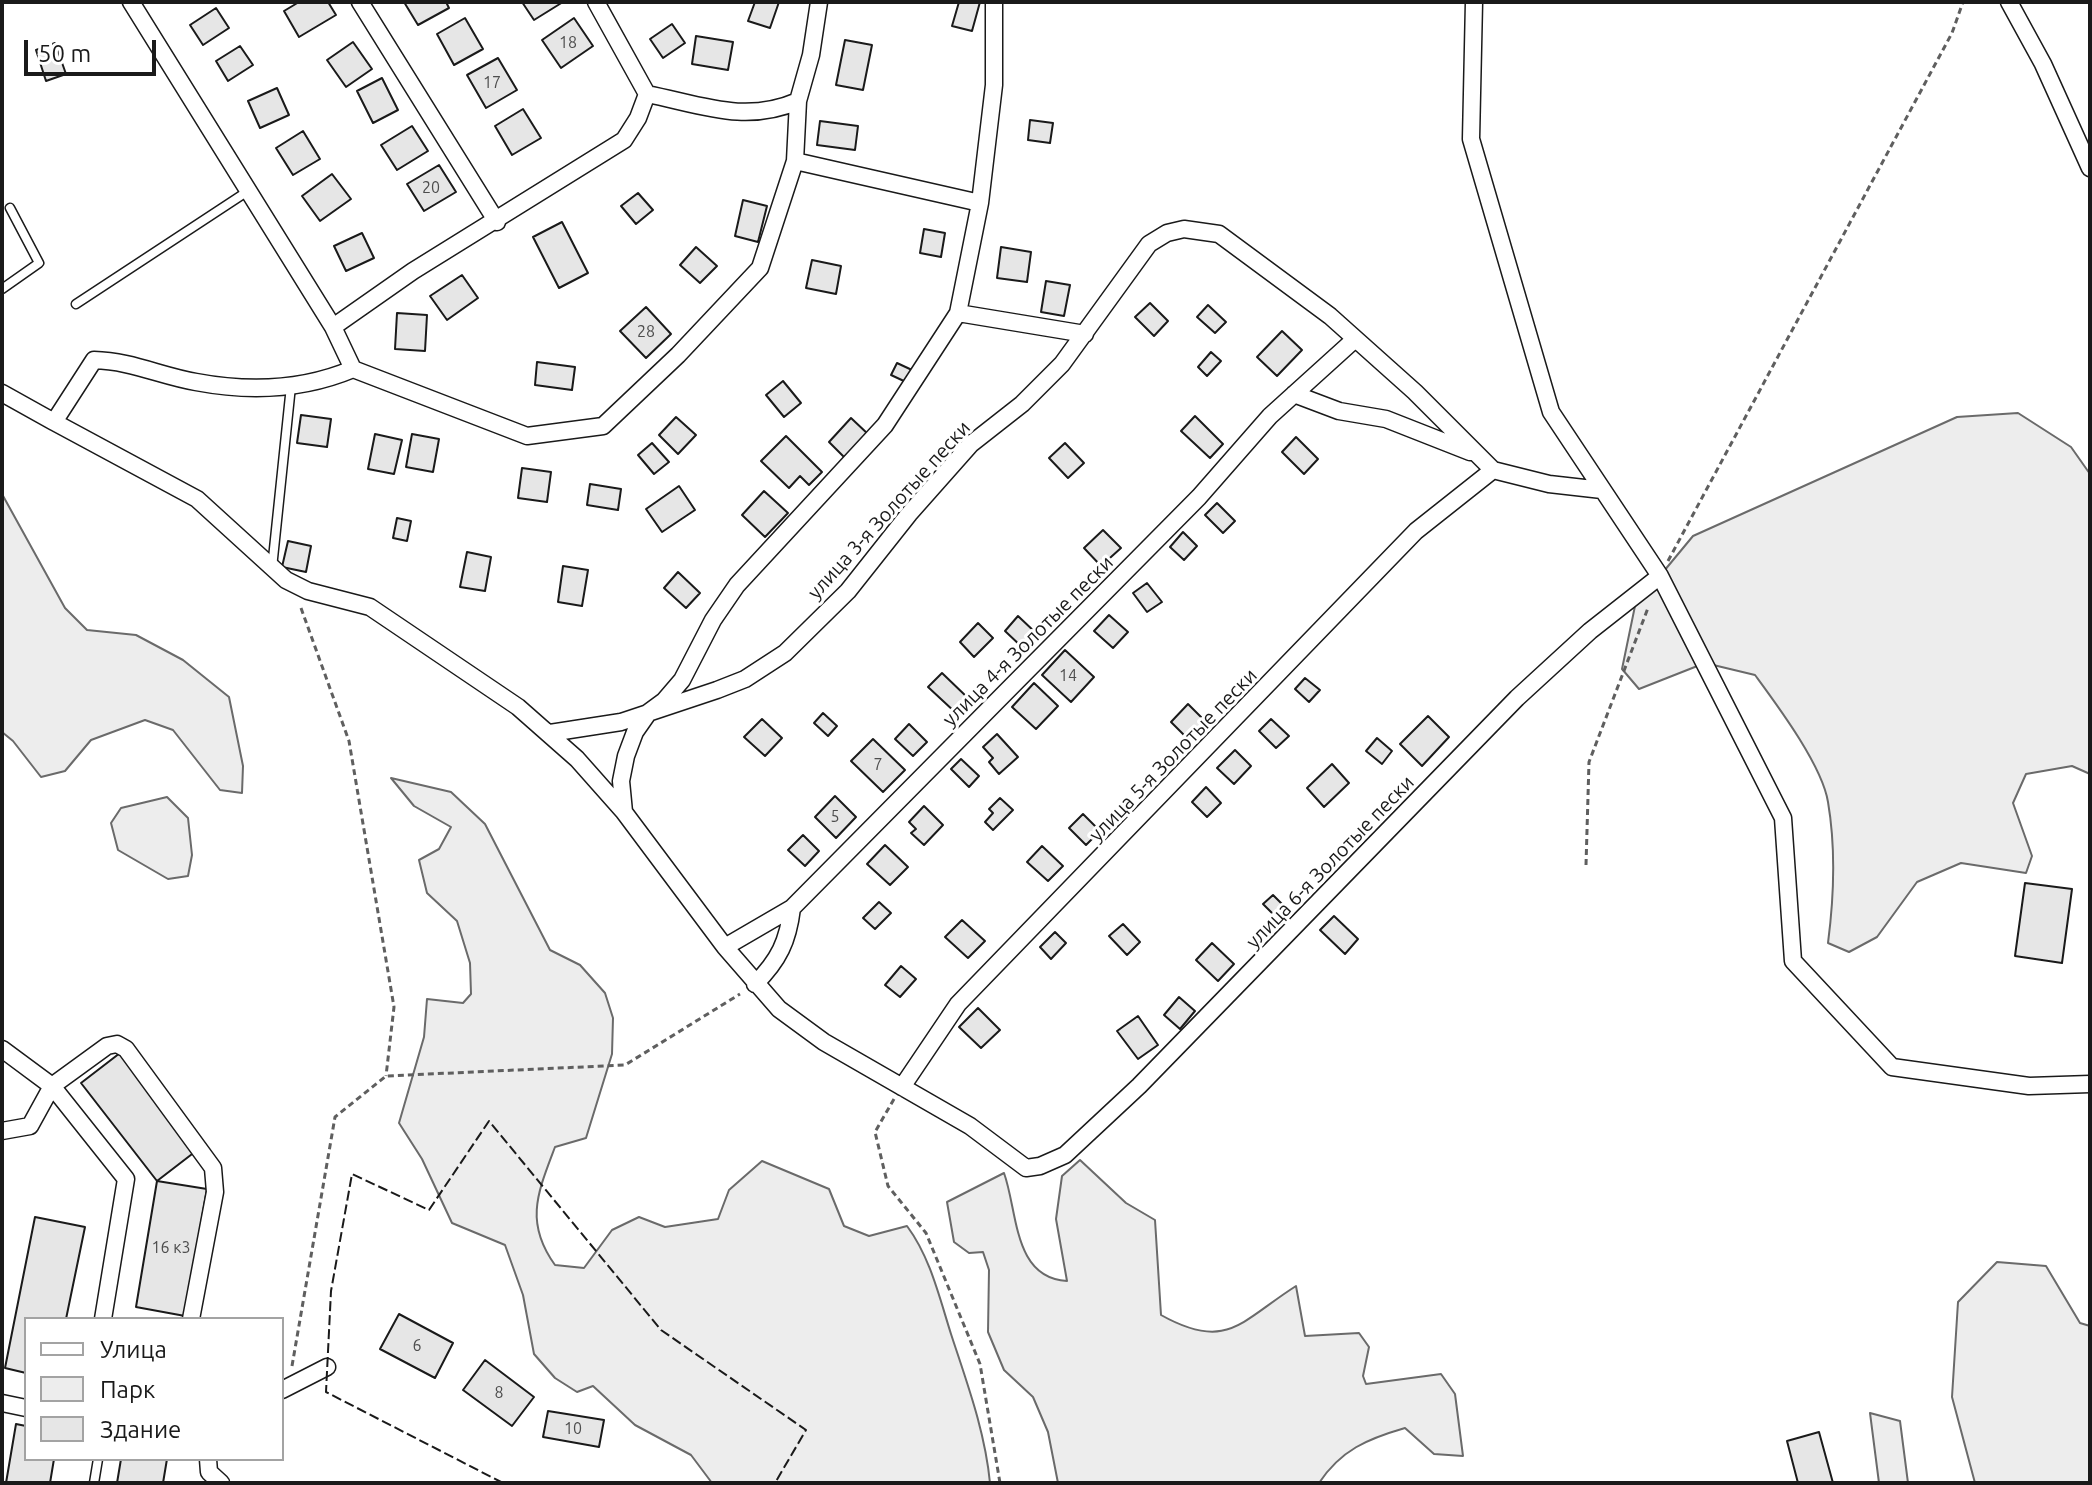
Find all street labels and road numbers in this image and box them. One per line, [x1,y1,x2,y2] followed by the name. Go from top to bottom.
[803,416,975,604] street label: улица 3-я Золотые пески
[938,551,1118,731] street label: улица 4-я Золотые пески
[1084,663,1262,847] street label: улица 5-я Золотые пески
[1241,770,1419,954] street label: улица 6-я Золотые пески

